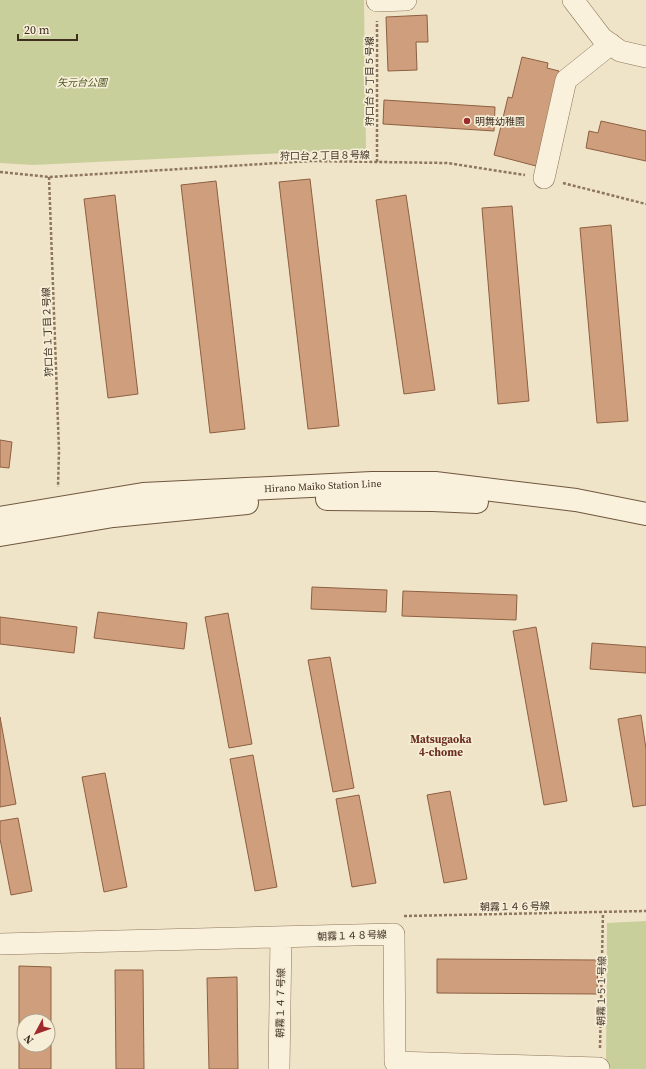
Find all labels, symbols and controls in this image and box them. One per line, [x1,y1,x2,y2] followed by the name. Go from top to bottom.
[18,16,77,42] scale bar
[24,22,50,38] text: 20 m
[363,36,376,126] street label: 狩口台５丁目５号線
[57,76,109,89] park label: 矢元台公園
[475,115,525,128] place label: 明舞幼稚園
[462,116,472,126] marker: 明舞幼稚園
[280,148,370,163] street label: 狩口台２丁目８号線
[39,287,56,377] street label: 狩口台１丁目２号線
[264,477,382,495] street label: Hirano Maiko Station Line
[410,732,472,760] district label: Matsugaoka 4-chome
[480,899,550,914] street label: 朝霧１４６号線
[317,928,387,943] street label: 朝霧１４８号線
[594,956,609,1026] street label: 朝霧１５１号線
[273,968,288,1038] street label: 朝霧１４７号線
[16,1013,56,1053] north arrow
[21,1031,37,1047] text: N

